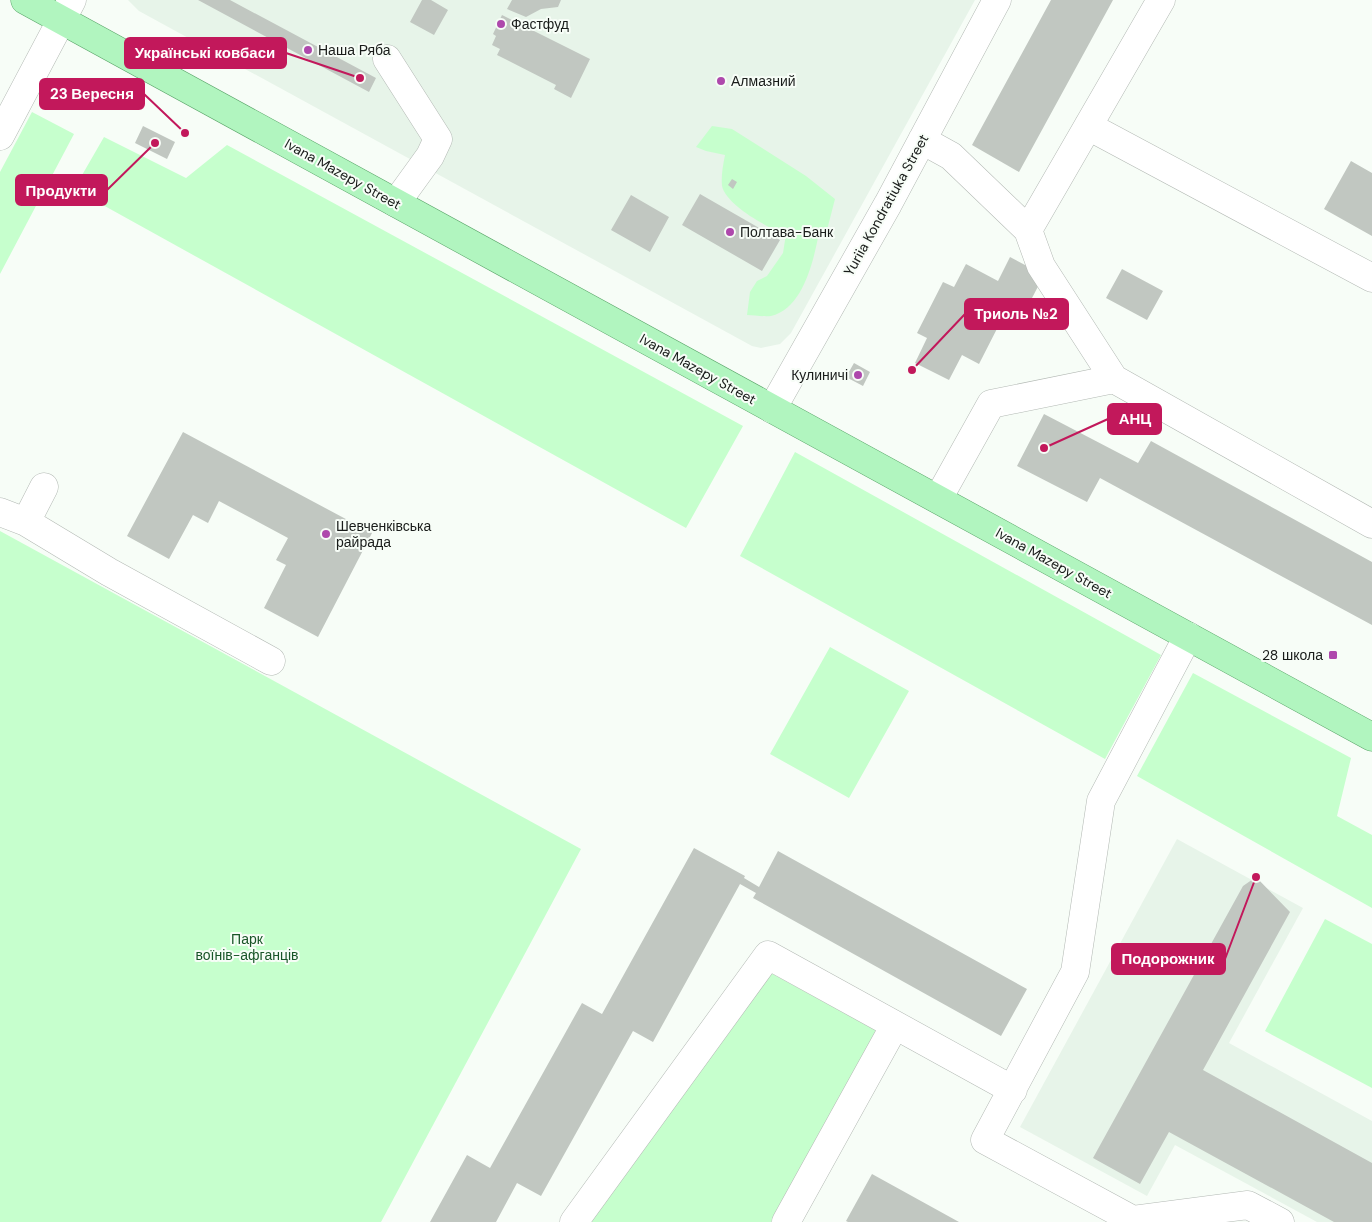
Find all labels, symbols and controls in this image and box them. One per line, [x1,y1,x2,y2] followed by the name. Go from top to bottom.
[511,15,569,33] place label: Фастфуд
[495,18,507,30] marker: Фастфуд
[125,38,286,68] callout: Українські ковбаси
[318,41,391,59] place label: Наша Ряба
[135,43,275,63] text: Українські ковбаси
[302,44,314,56] marker: Наша Ряба
[731,72,796,90] place label: Алмазний
[715,75,727,87] marker: Алмазний
[40,79,144,109] callout: 23 Вересня
[50,84,134,104] text: 23 Вересня
[840,131,932,279] street label: Yuriia Kondratiuka Street
[282,135,404,213] street label: Ivana Mazepy Street
[16,175,107,205] callout: Продукти
[25,181,97,201] text: Продукти
[740,223,834,241] place label: Полтава-Банк
[724,226,736,238] marker: Полтава-Банк
[965,299,1068,329] callout: Триоль №2
[974,304,1058,324] text: Триоль №2
[637,330,759,408] street label: Ivana Mazepy Street
[791,366,848,384] place label: Кулиничі
[852,369,864,381] marker: Кулиничі
[1108,404,1161,434] callout: АНЦ
[1119,409,1151,429] text: АНЦ
[336,517,431,551] place label: Шевченківська райрада
[993,524,1115,602] street label: Ivana Mazepy Street
[320,528,332,540] marker: Шевченківська райрада
[1262,646,1323,664] place label: 28 школа
[1327,649,1339,661] marker: 28 школа
[196,930,299,964] park label: Парк воїнів-афганців
[1112,944,1225,974] callout: Подорожник
[1122,949,1215,969] text: Подорожник

